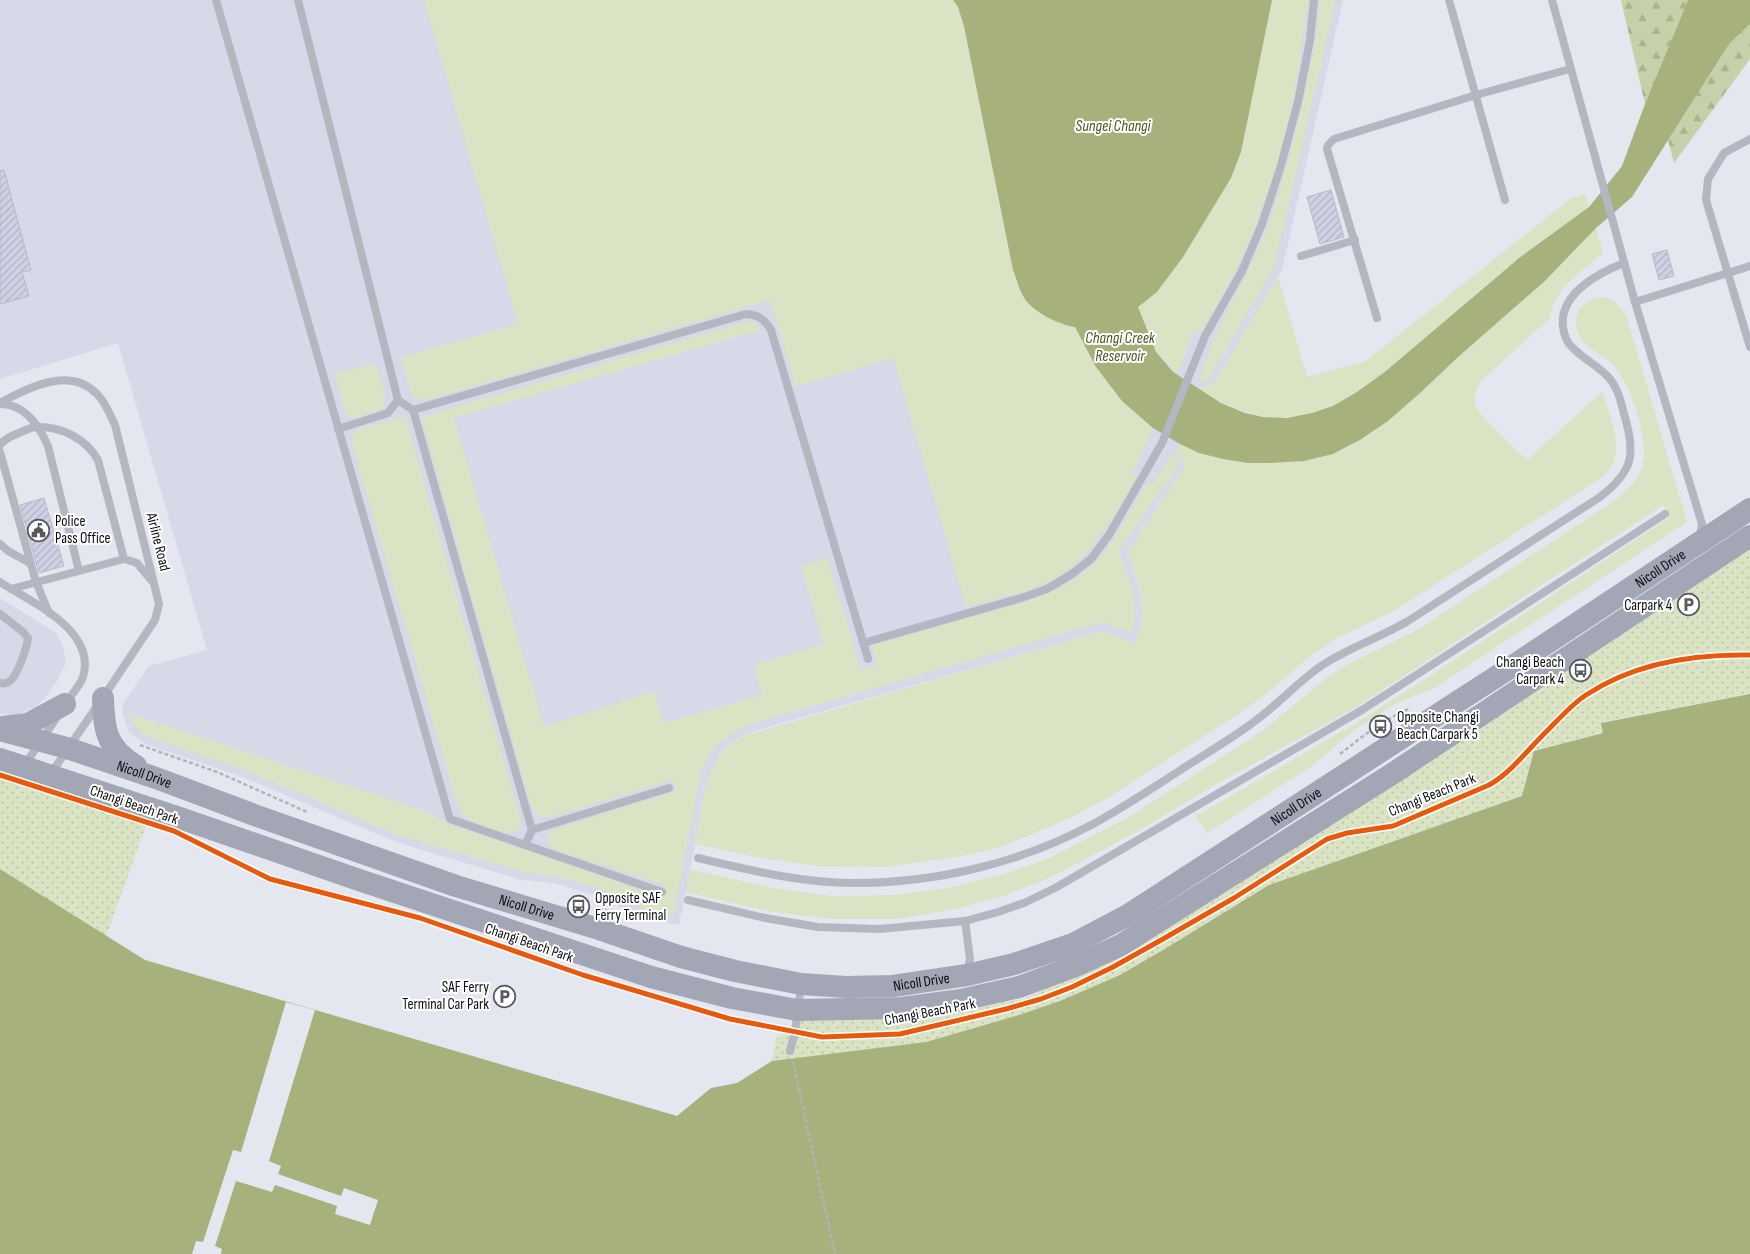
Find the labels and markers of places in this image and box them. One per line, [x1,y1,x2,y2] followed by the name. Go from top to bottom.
[55,512,111,548] place label: Police Pass Office
[27,518,51,542] public building icon: Police Pass Office
[1676,593,1700,617] parking icon: Carpark 4
[1624,596,1672,615] place label: Carpark 4
[1496,653,1564,689] place label: Changi Beach Carpark 4
[1568,659,1592,683] bus stop icon: Changi Beach Carpark 4
[1397,708,1479,744] place label: Opposite Changi Beach Carpark 5
[1369,714,1393,738] bus stop icon: Opposite Changi Beach Carpark 5
[595,889,666,925] place label: Opposite SAF Ferry Terminal
[567,895,591,919] bus stop icon: Opposite SAF Ferry Terminal
[402,978,489,1014] place label: SAF Ferry Terminal Car Park
[493,984,517,1008] parking icon: SAF Ferry Terminal Car Park

